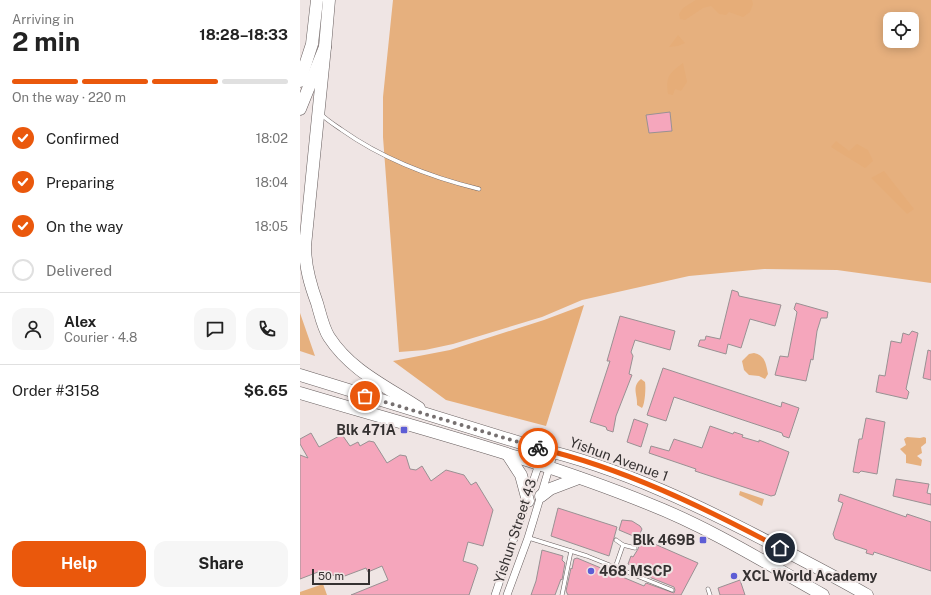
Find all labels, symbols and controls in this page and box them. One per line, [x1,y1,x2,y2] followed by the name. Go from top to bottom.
[12,12,74,27] text: Arriving in
[883,12,919,48] map controls
[883,12,919,48] button: locate
[12,26,80,57] text: 2 min
[199,26,288,43] text: 18:28–18:33
[12,90,126,105] text: On the way · 220 m
[12,127,34,149] icon: check
[46,130,119,147] text: Confirmed
[256,131,288,146] text: 18:02
[12,171,34,193] icon: check
[46,174,115,191] text: Preparing
[255,175,288,190] text: 18:04
[12,215,34,237] icon: check
[46,218,123,235] text: On the way
[255,219,288,234] text: 18:05
[46,262,112,279] text: Delivered
[12,308,54,350] button: person
[194,308,236,350] button: chat
[246,308,288,350] button: phone
[64,313,96,330] text: Alex
[64,330,137,345] text: Courier · 4.8
[348,379,382,413] pin
[12,382,100,399] text: Order #3158
[244,382,288,399] text: $6.65
[354,385,376,407] icon: bag
[336,422,396,438] place label: Blk 471A
[399,425,409,435] marker: Blk 471A
[518,428,558,468] courier
[568,434,670,484] street label: Yishun Avenue 1
[527,437,549,459] icon: bike
[491,477,539,585] street label: Yishun Street 43
[763,531,797,565] pin
[632,532,695,548] place label: Blk 469B
[698,535,708,545] marker: Blk 469B
[769,537,791,559] icon: home
[12,541,146,587] button: Help
[154,541,288,587] button: Share
[599,563,672,579] place label: 468 MSCP
[586,566,596,576] marker: 468 MSCP
[312,567,370,586] scale bar
[742,568,877,584] place label: XCL World Academy
[318,570,344,582] text: 50 m
[729,571,739,581] marker: XCL World Academy

